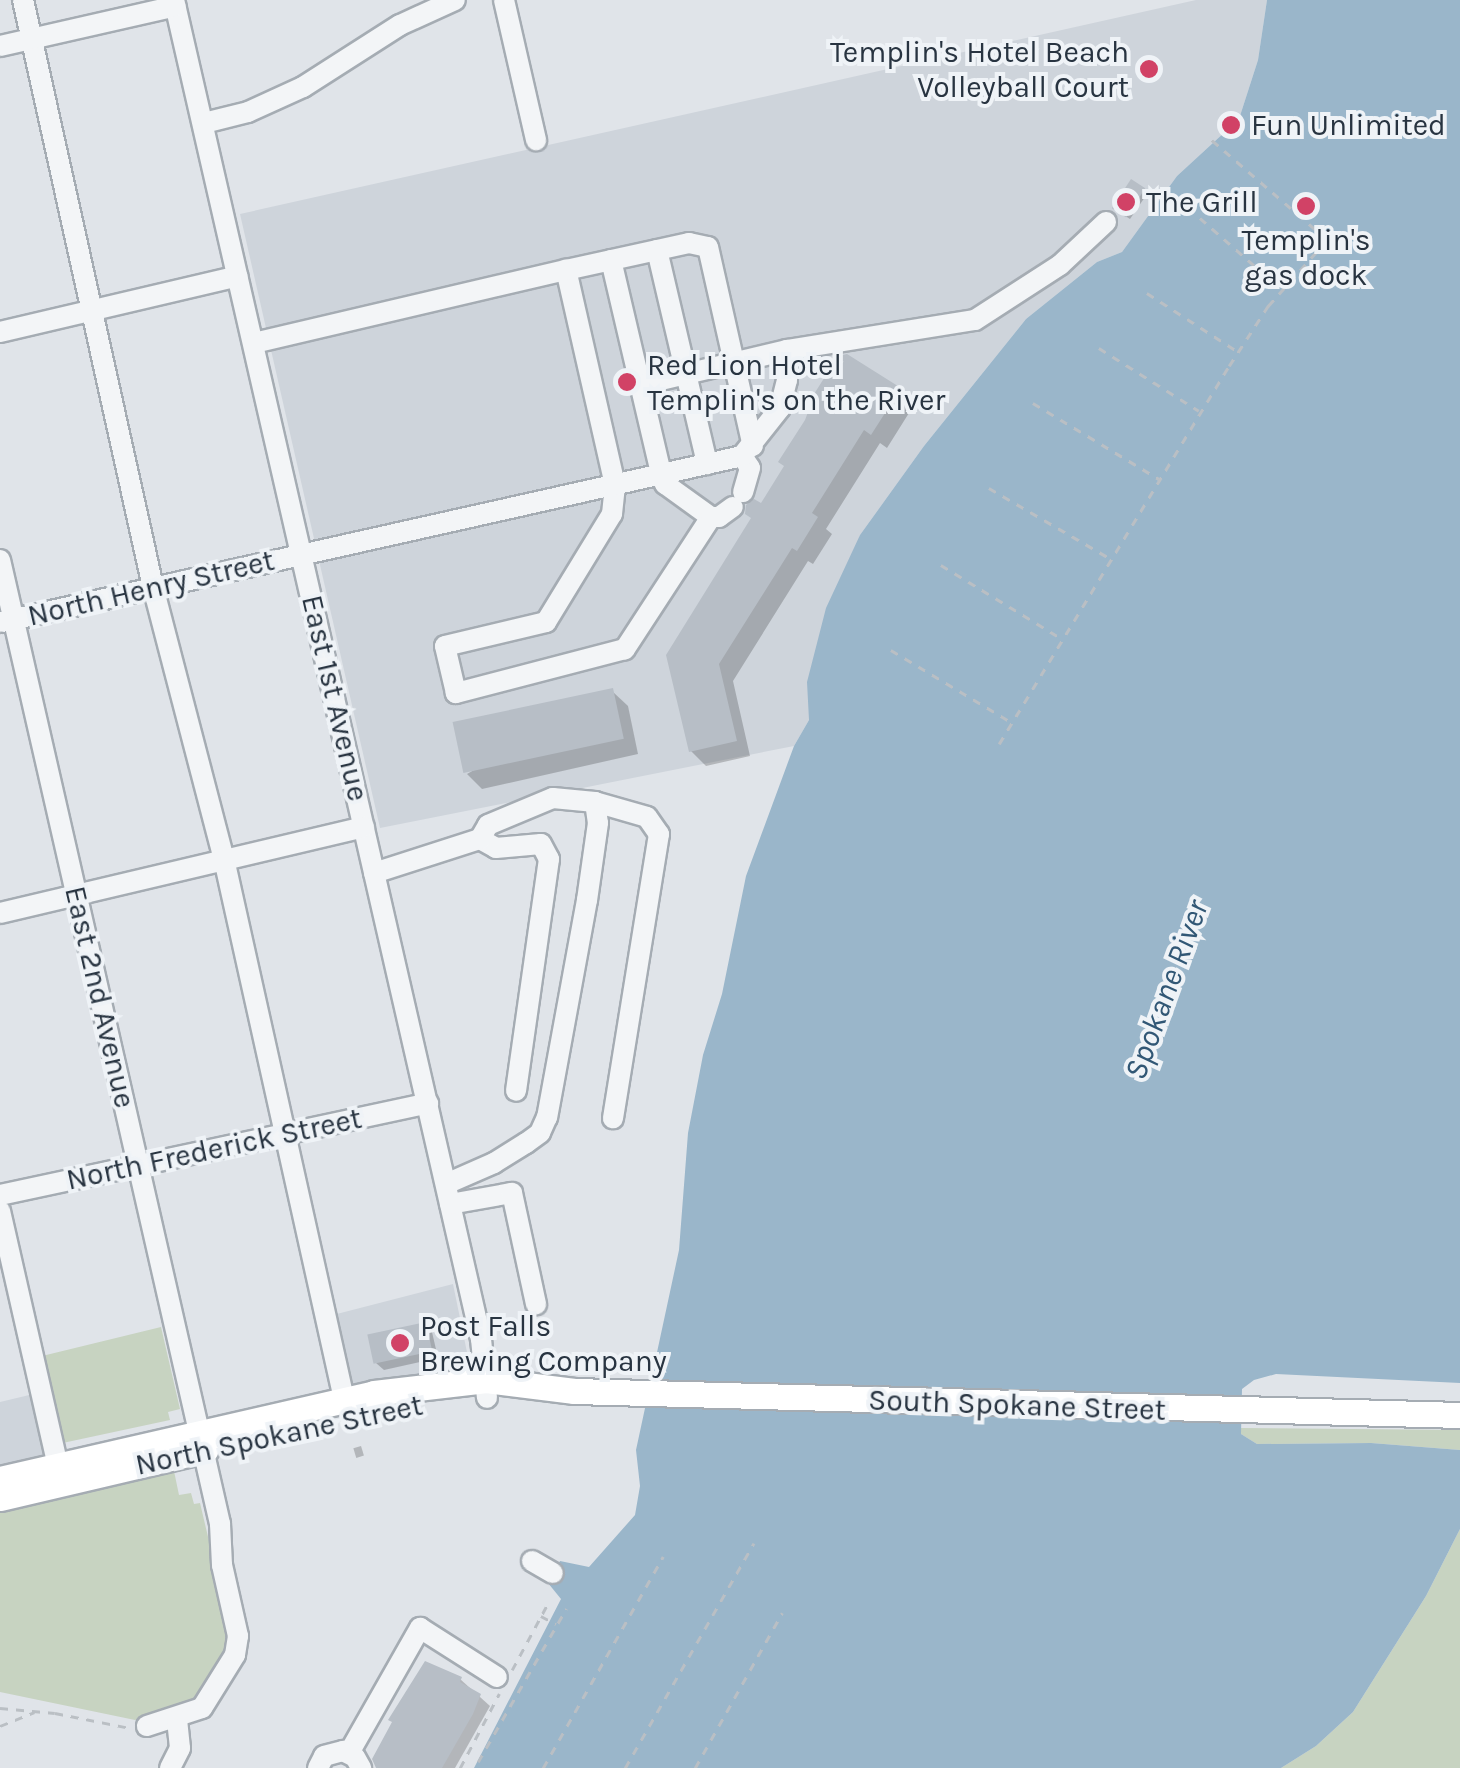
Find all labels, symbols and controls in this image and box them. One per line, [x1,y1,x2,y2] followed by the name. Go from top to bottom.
[830,34,1129,104] place label: Templin's Hotel Beach Volleyball Court
[1138,58,1160,80] marker: Templin's Hotel Beach Volleyball Court
[1251,107,1446,143] place label: Fun Unlimited
[1220,114,1242,136] marker: Fun Unlimited
[1146,184,1258,220] place label: The Grill
[1115,191,1137,213] marker: The Grill
[1295,195,1317,217] marker: Templin's gas dock
[1241,222,1371,292] place label: Templin's gas dock
[647,347,945,418] place label: Red Lion Hotel Templin's on the River
[616,371,638,393] marker: Red Lion Hotel Templin's on the River
[24,542,278,634] street label: North Henry Street
[294,591,376,805] street label: East 1st Avenue
[57,883,143,1111] street label: East 2nd Avenue
[1117,895,1217,1085] water label: Spokane River
[63,1100,365,1198] street label: North Frederick Street
[420,1308,667,1378] place label: Post Falls Brewing Company
[389,1332,411,1354] marker: Post Falls Brewing Company
[868,1382,1166,1428] street label: South Spokane Street
[132,1387,426,1483] street label: North Spokane Street

